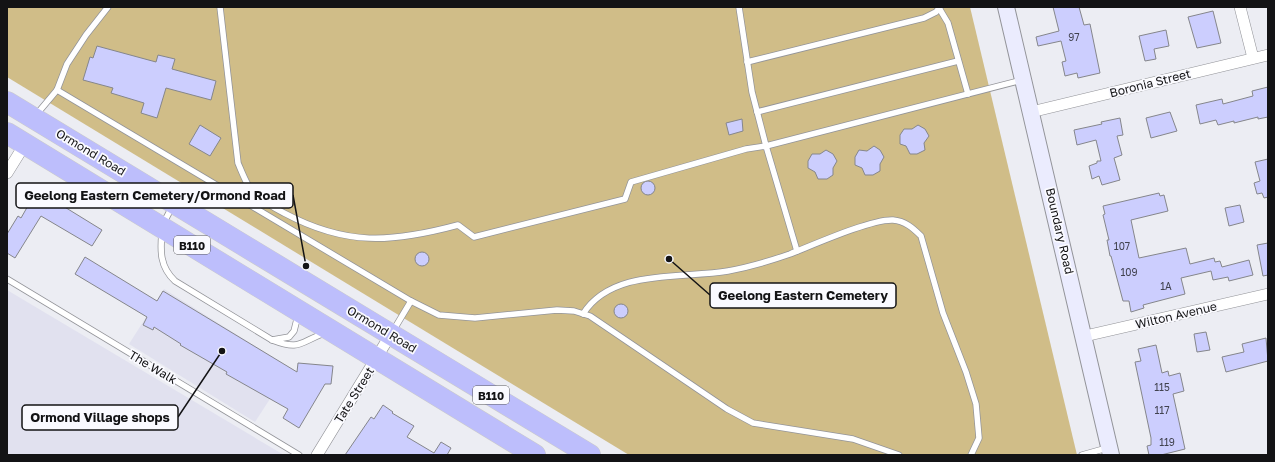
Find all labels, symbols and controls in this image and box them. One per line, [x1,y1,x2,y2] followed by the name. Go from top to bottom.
[1068,31,1080,43] house number: 97
[1108,66,1192,100] street label: Boronia Street
[53,125,129,179] street label: Ormond Road
[16,183,293,208] callout: Geelong Eastern Cemetery/Ormond Road
[1043,186,1077,276] street label: Boundary Road
[24,187,286,203] text: Geelong Eastern Cemetery/Ormond Road
[174,236,210,254] road number: B110
[1114,240,1130,252] house number: 107
[1120,266,1138,278] house number: 109
[1160,280,1172,292] house number: 1A
[710,283,896,308] callout: Geelong Eastern Cemetery
[718,287,888,303] text: Geelong Eastern Cemetery
[1134,298,1218,332] street label: Wilton Avenue
[344,302,420,356] street label: Ormond Road
[126,347,180,387] street label: The Walk
[331,364,377,426] street label: Tate Street
[1154,381,1170,393] house number: 115
[473,386,509,404] road number: B110
[1155,404,1170,416] house number: 117
[22,405,178,430] callout: Ormond Village shops
[30,409,170,425] text: Ormond Village shops
[1159,436,1175,448] house number: 119

